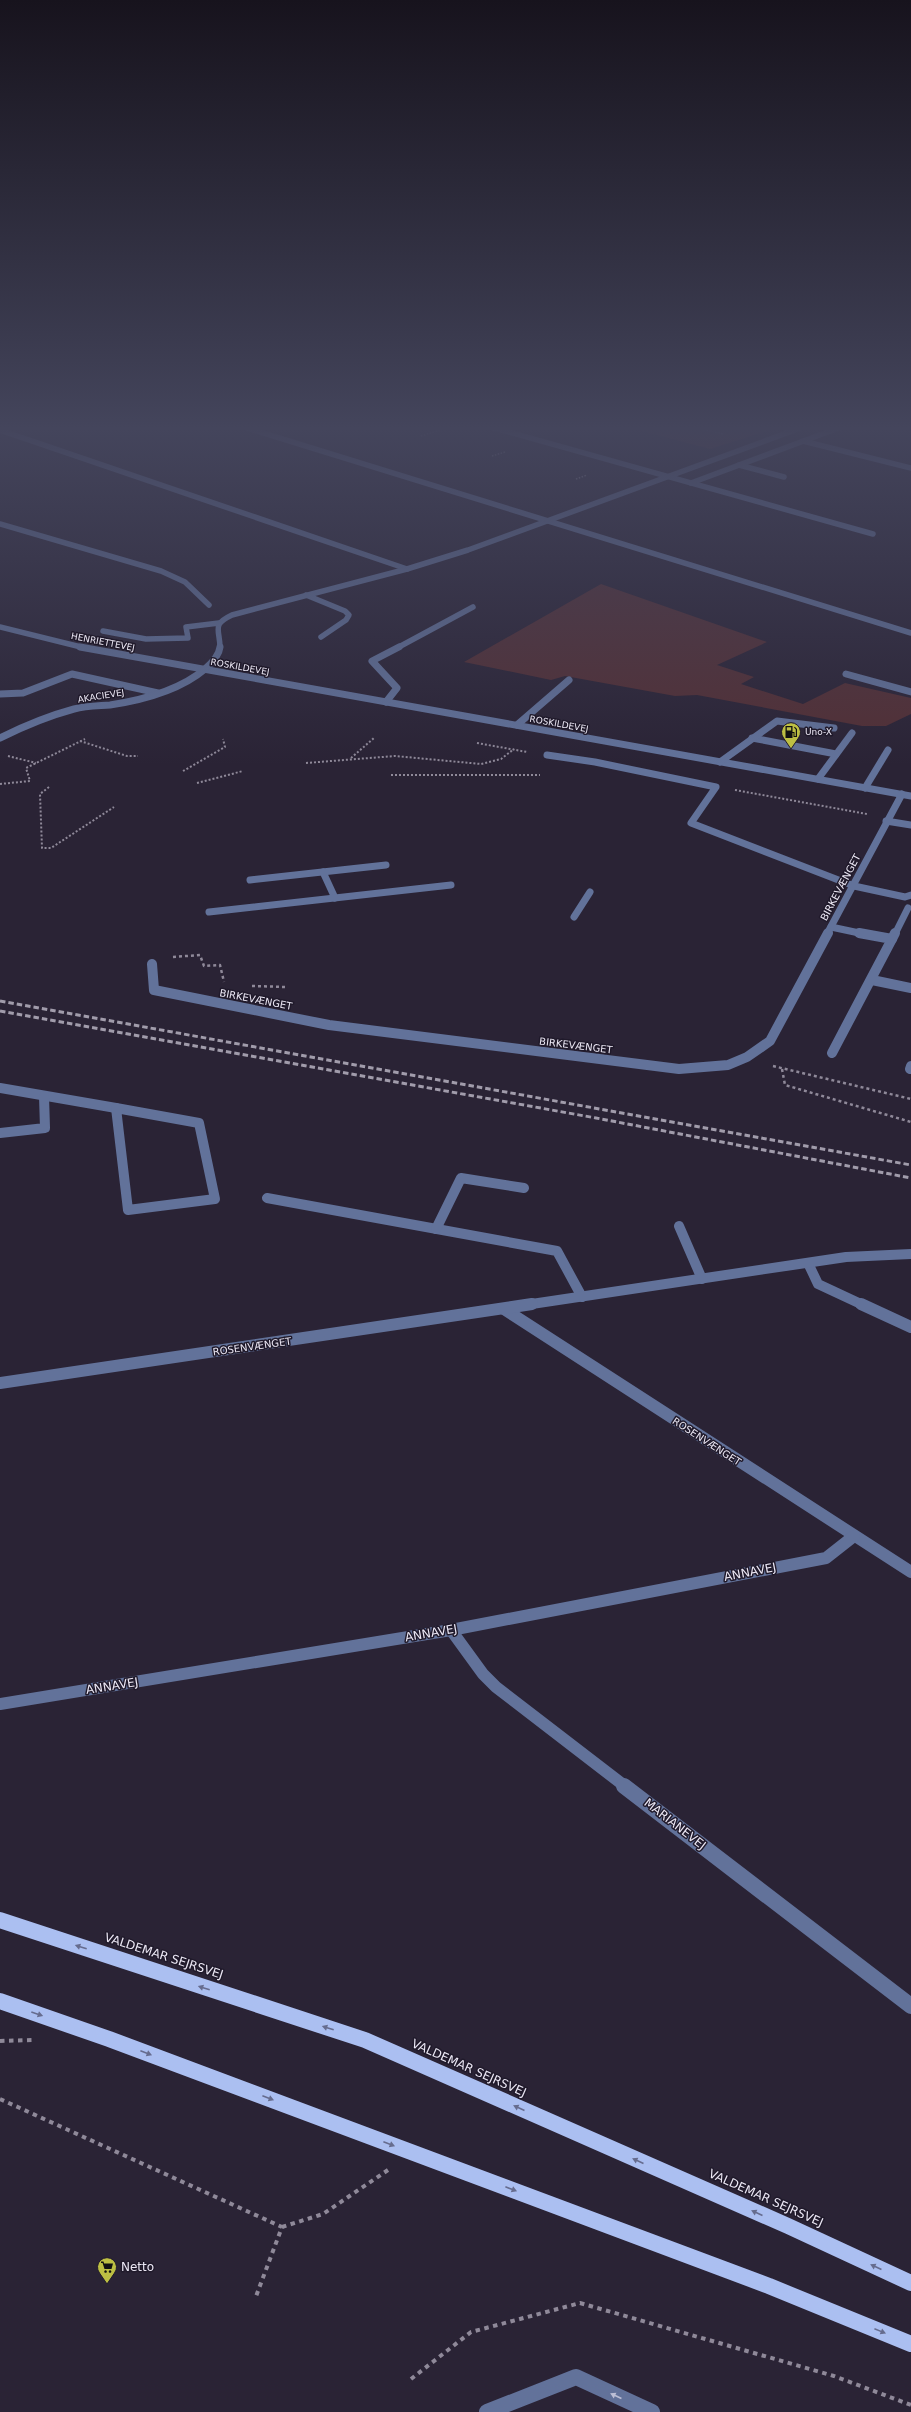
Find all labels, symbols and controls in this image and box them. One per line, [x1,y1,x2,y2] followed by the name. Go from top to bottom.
[70,631,136,653] street label: HENRIETTEVEJ
[210,657,270,677] street label: ROSKILDEVEJ
[77,687,125,705] street label: AKACIEVEJ
[529,714,589,734] street label: ROSKILDEVEJ
[780,721,802,749] fuel station icon: Uno-X
[805,727,832,737] place label: Uno-X
[818,851,863,922] street label: BIRKEVÆNGET
[219,987,294,1012] street label: BIRKEVÆNGET
[539,1036,614,1056] street label: BIRKEVÆNGET
[212,1335,293,1357] street label: ROSENVÆNGET
[671,1415,744,1468] street label: ROSENVÆNGET
[723,1560,777,1584] street label: ANNAVEJ
[404,1622,458,1644] street label: ANNAVEJ
[85,1675,139,1697] street label: ANNAVEJ
[641,1796,709,1852] street label: MARIANEVEJ
[103,1930,225,1982] street label: VALDEMAR SEJRSVEJ
[74,1944,86,1950] one-way arrow
[198,1984,210,1990] one-way arrow
[31,2011,43,2017] one-way arrow
[321,2025,333,2031] one-way arrow
[410,2036,528,2100] street label: VALDEMAR SEJRSVEJ
[140,2050,152,2056] one-way arrow
[262,2096,274,2102] one-way arrow
[514,2105,525,2111] one-way arrow
[384,2141,396,2147] one-way arrow
[632,2157,644,2163] one-way arrow
[707,2166,825,2230] street label: VALDEMAR SEJRSVEJ
[506,2187,518,2193] one-way arrow
[752,2210,763,2216] one-way arrow
[96,2256,118,2284] supermarket icon: Netto
[121,2260,154,2274] place label: Netto
[870,2264,881,2270] one-way arrow
[874,2329,886,2335] one-way arrow
[610,2392,622,2398] one-way arrow

